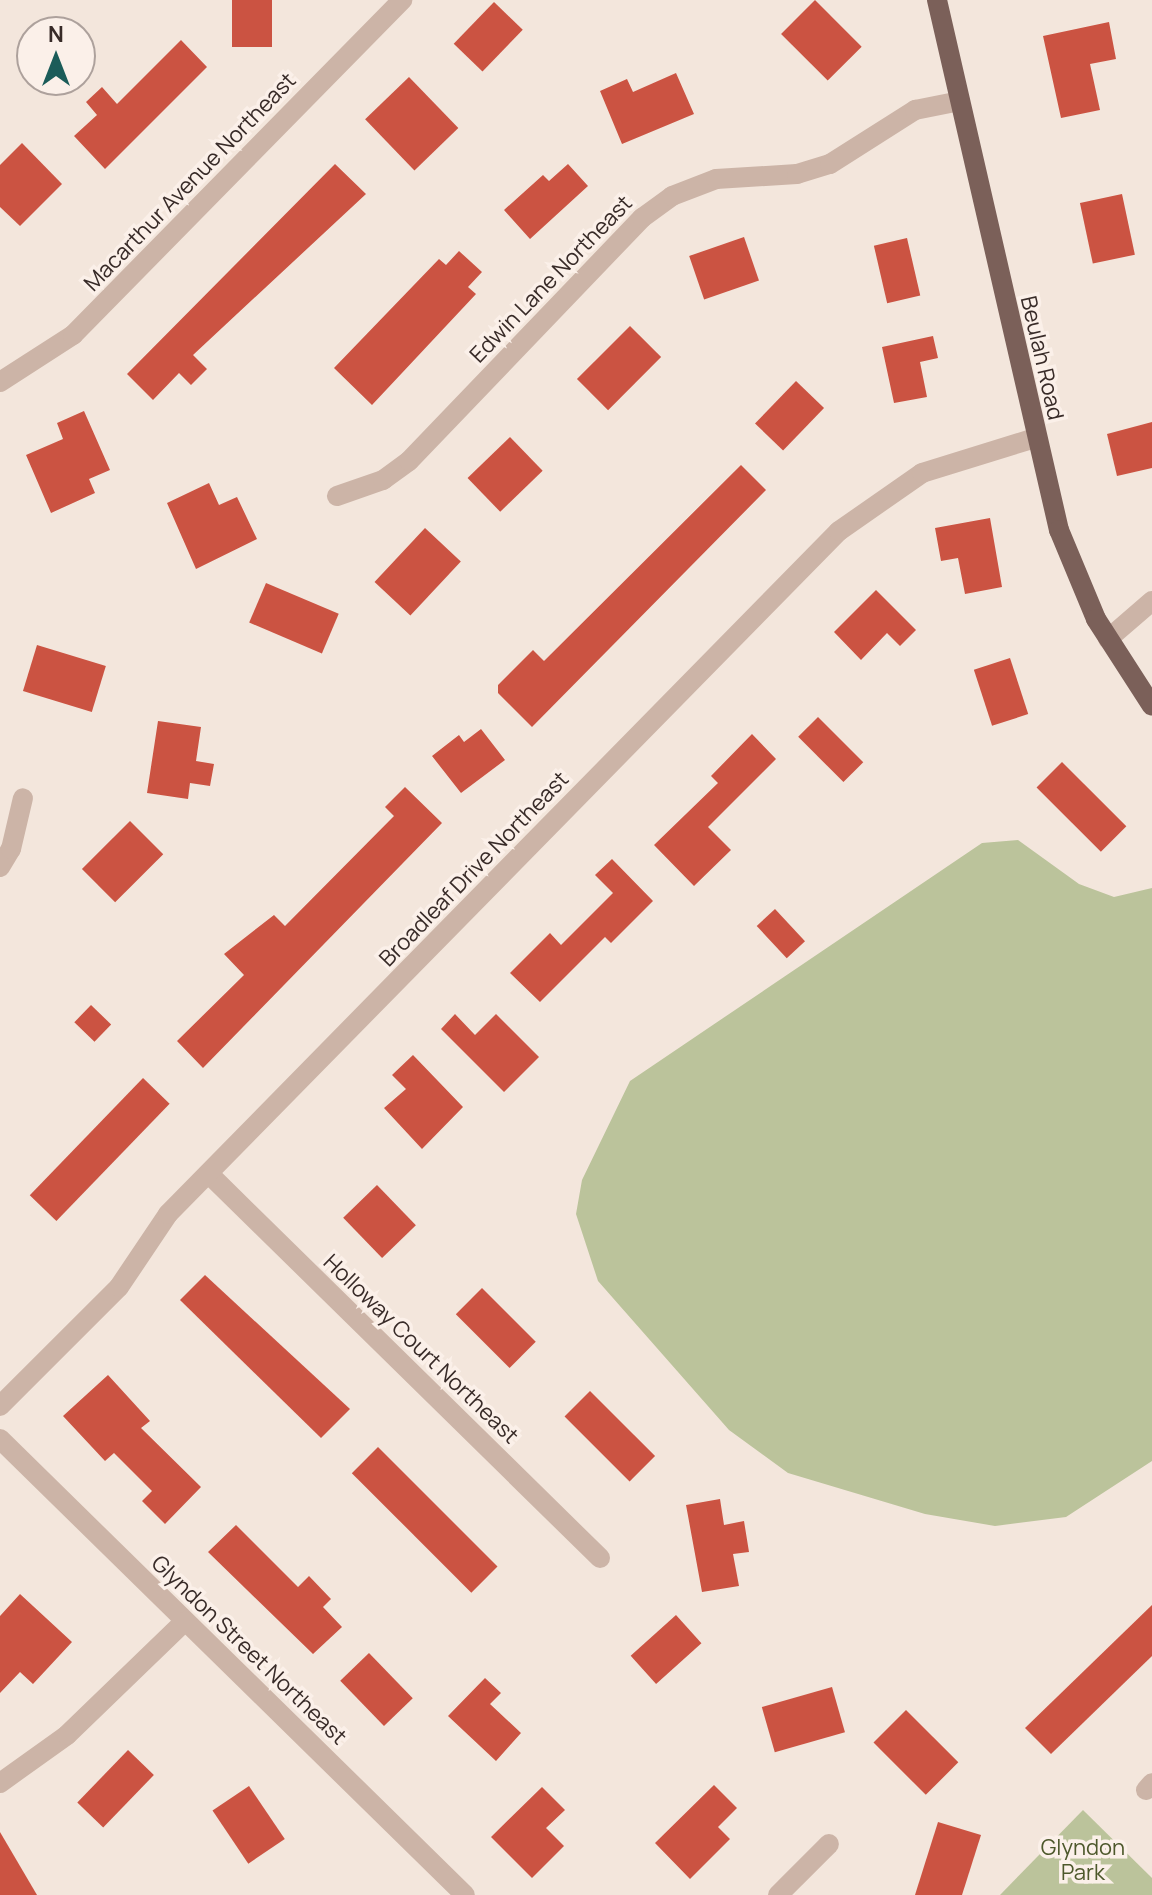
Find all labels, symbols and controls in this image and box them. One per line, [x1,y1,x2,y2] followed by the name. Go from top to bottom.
[16,16,96,96] north arrow
[48,19,64,49] text: N
[79,67,301,297] street label: Macarthur Avenue Northeast
[464,190,638,368] street label: Edwin Lane Northeast
[1015,293,1069,423] street label: Beulah Road
[374,766,574,972] street label: Broadleaf Drive Northeast
[318,1249,524,1449] street label: Holloway Court Northeast
[146,1550,352,1750] street label: Glyndon Street Northeast
[1041,1834,1125,1886] park label: Glyndon Park

